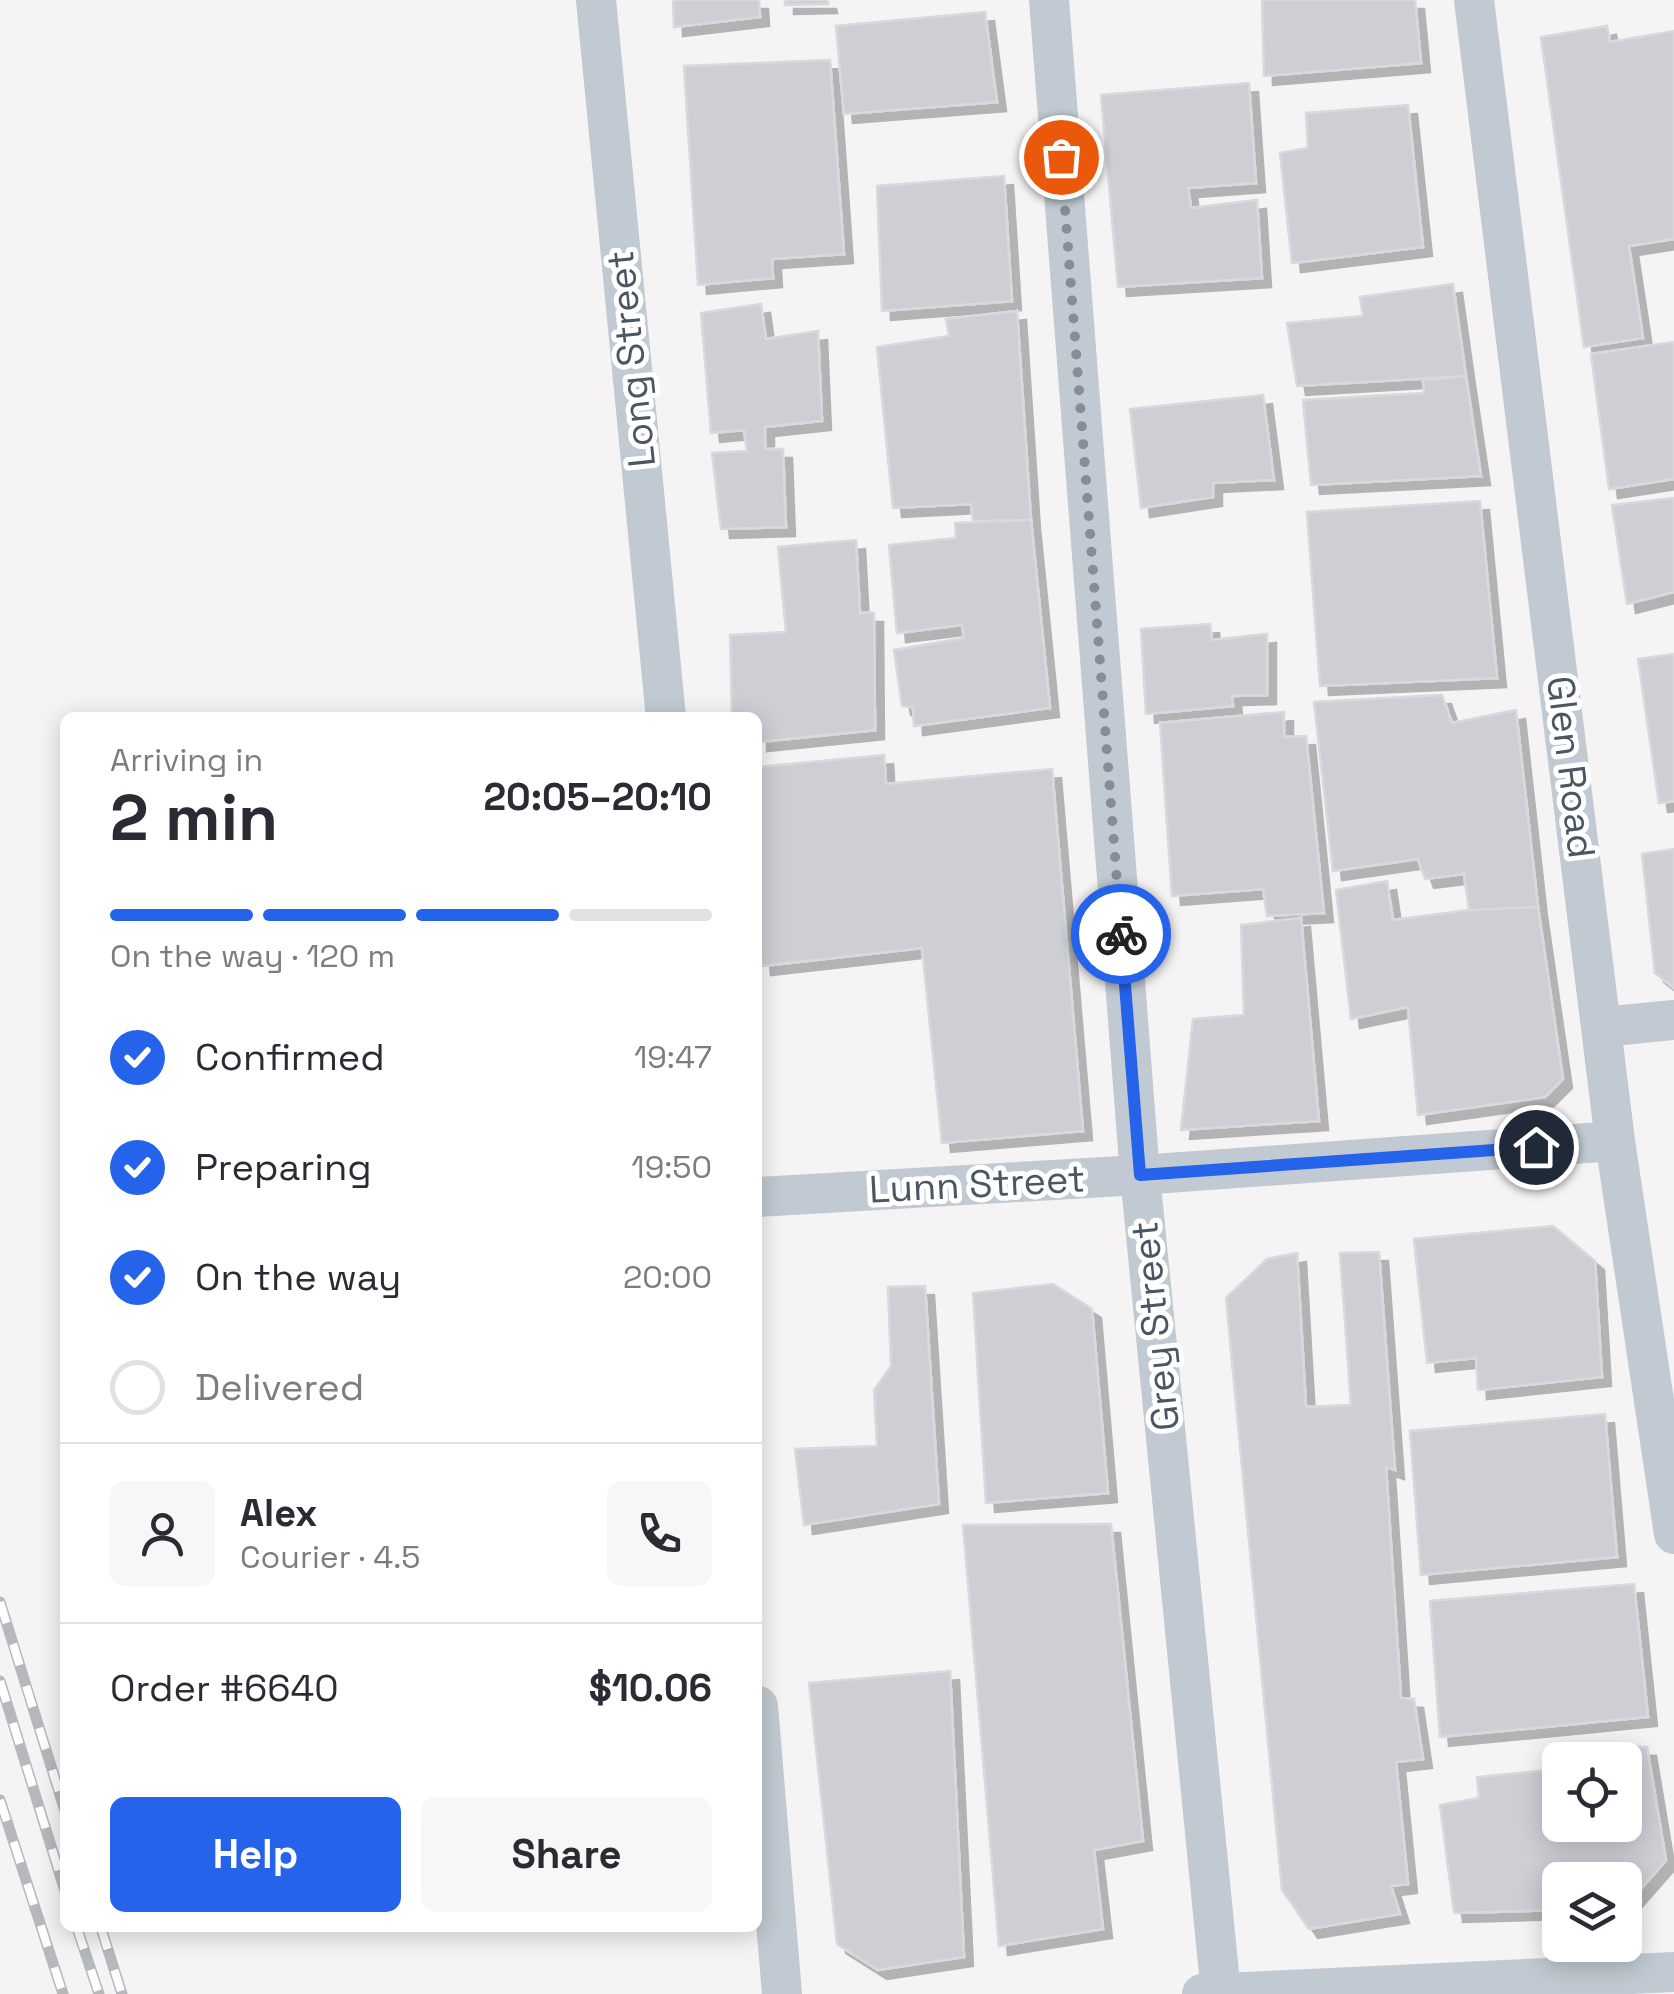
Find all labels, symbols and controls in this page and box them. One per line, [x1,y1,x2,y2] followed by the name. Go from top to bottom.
[1019,115,1104,200] pin
[1034,130,1089,185] icon: bag
[596,248,666,470] street label: Long Street
[1536,673,1606,861] street label: Glen Road
[110,740,263,780] text: Arriving in
[484,773,712,821] text: 20:05–20:10
[110,776,278,859] text: 2 min
[1071,884,1171,984] courier
[1094,907,1149,962] icon: bike
[110,936,395,976] text: On the way · 120 m
[110,1030,165,1085] icon: check
[195,1033,385,1081] text: Confirmed
[634,1037,712,1077] text: 19:47
[1494,1105,1579,1190] pin
[1509,1120,1564,1175] icon: home
[110,1140,165,1195] icon: check
[195,1143,372,1191] text: Preparing
[631,1147,712,1187] text: 19:50
[868,1154,1086,1214] street label: Lunn Street
[1120,1219,1190,1433] street label: Grey Street
[110,1250,165,1305] icon: check
[195,1253,401,1301] text: On the way
[623,1257,712,1297] text: 20:00
[195,1363,364,1411] text: Delivered
[110,1481,215,1586] button: person
[607,1481,712,1586] button: phone
[240,1489,317,1537] text: Alex
[240,1537,421,1577] text: Courier · 4.5
[110,1664,339,1712] text: Order #6640
[589,1664,712,1712] text: $10.06
[1542,1742,1642,1962] map controls
[1542,1742,1642,1842] button: locate
[110,1797,401,1912] button: Help
[421,1797,712,1912] button: Share
[1542,1862,1642,1962] button: layers

